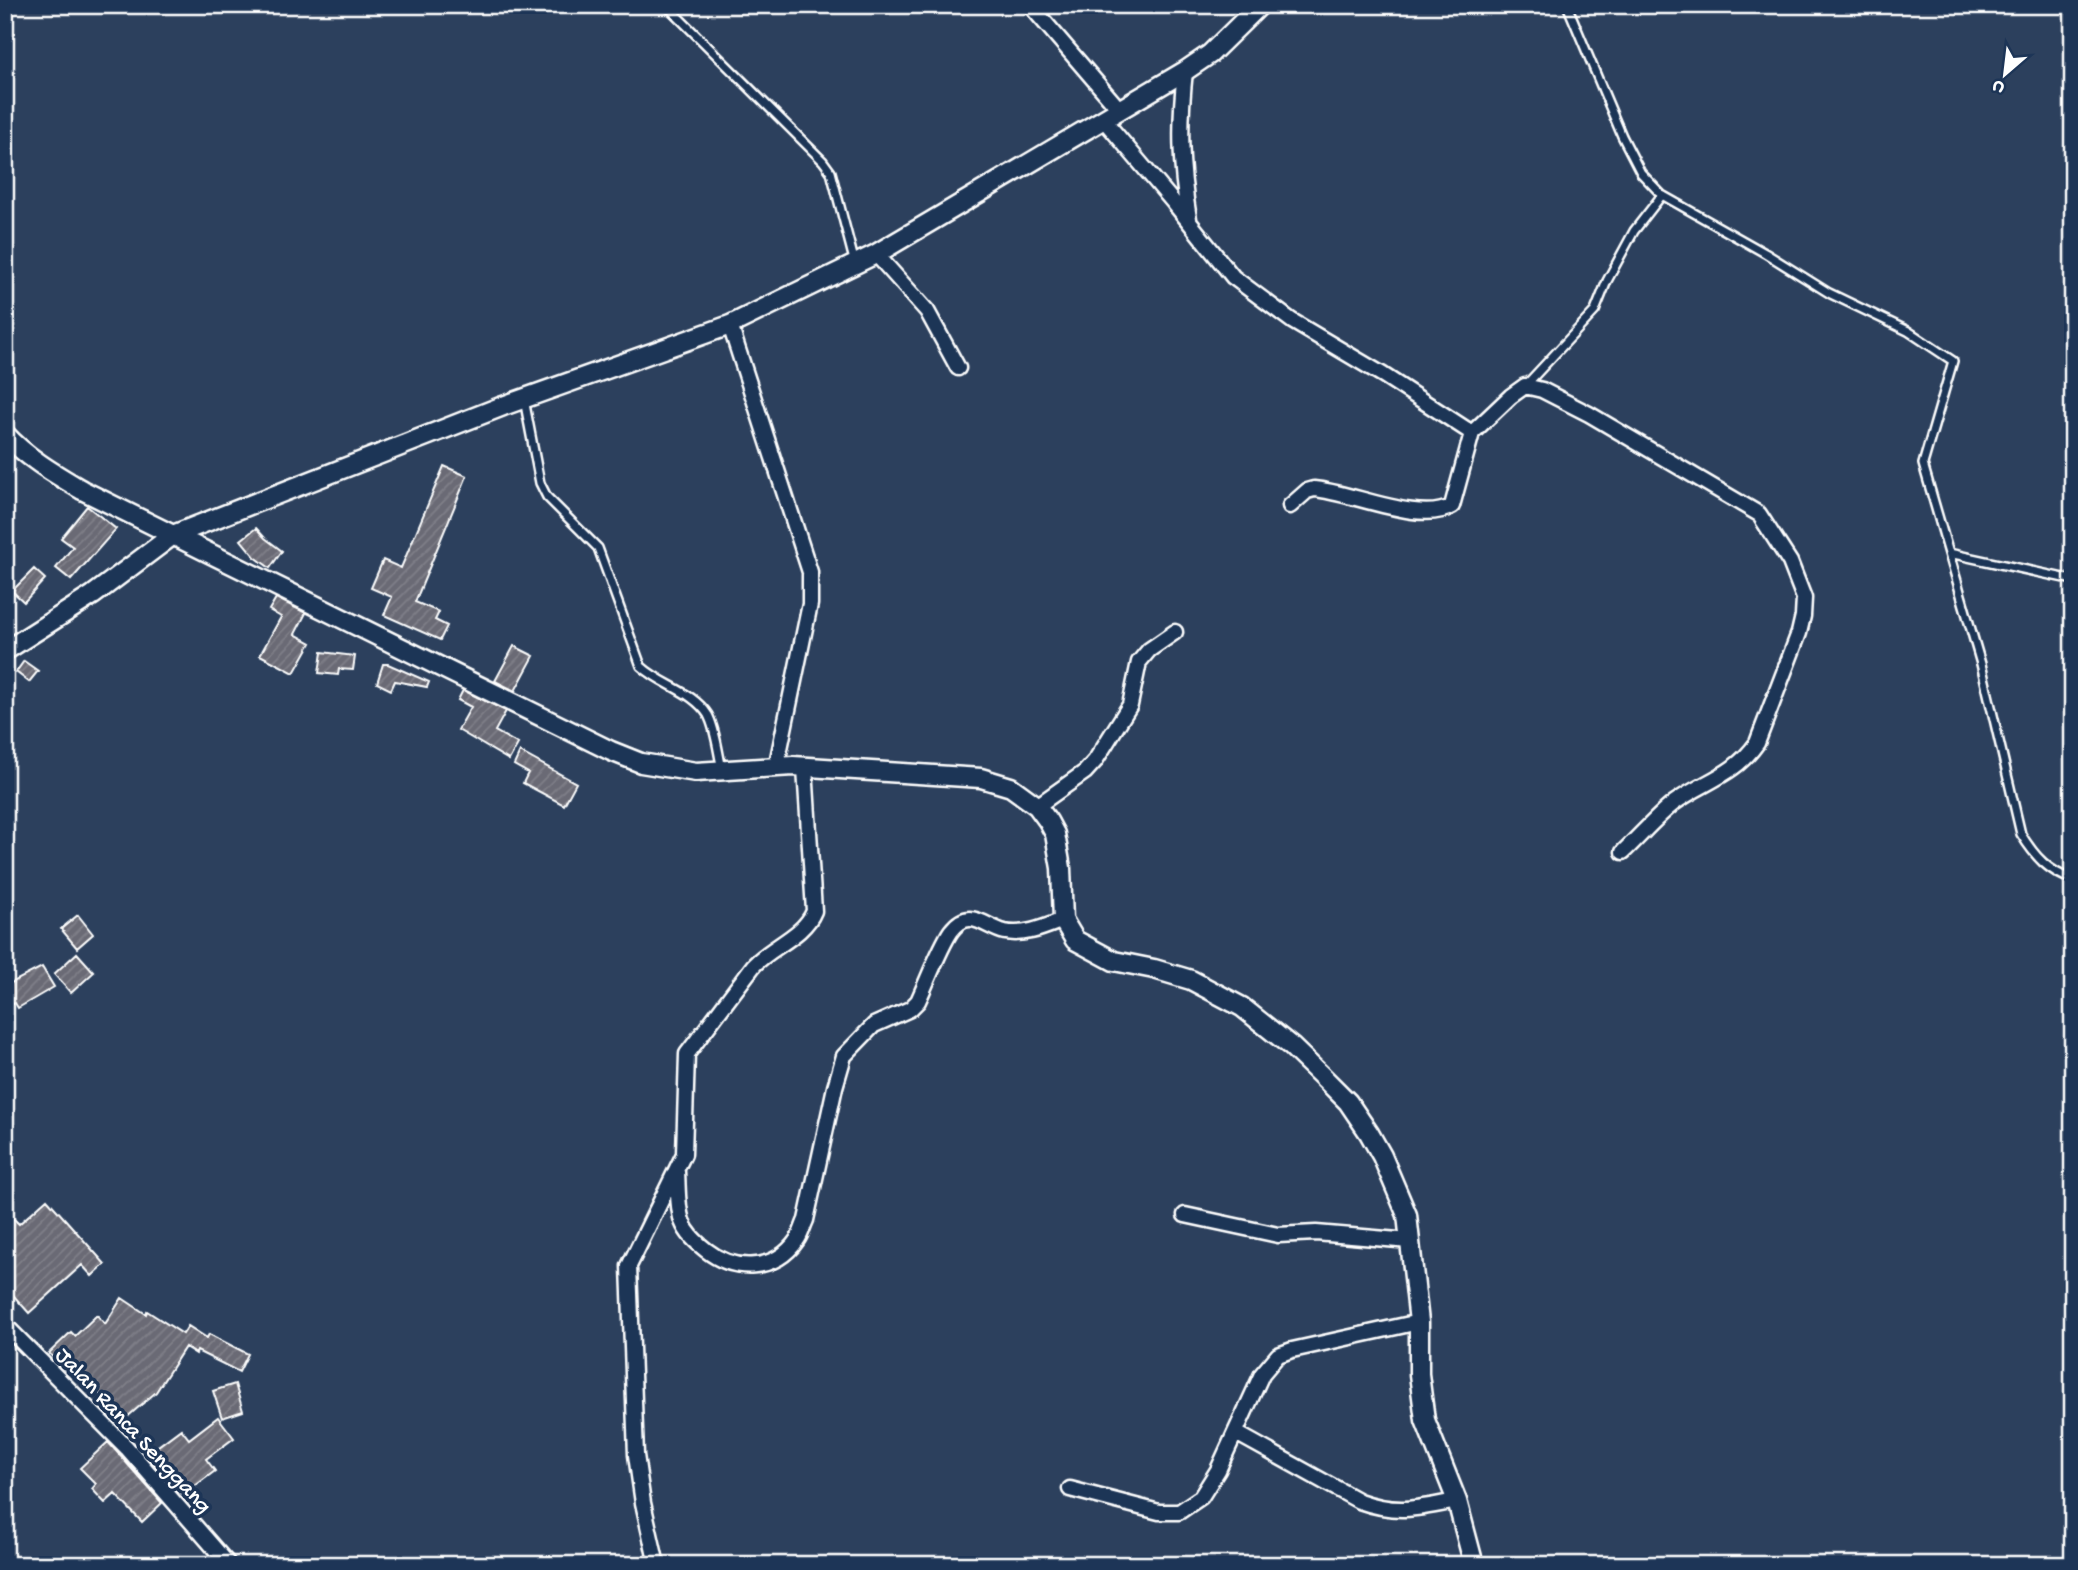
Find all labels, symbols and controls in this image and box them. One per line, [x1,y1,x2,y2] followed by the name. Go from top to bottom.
[1969,38,2039,108] north arrow
[1988,73,2009,99] text: U
[48,1343,216,1520] street label: Jalan Ranca Senggang

